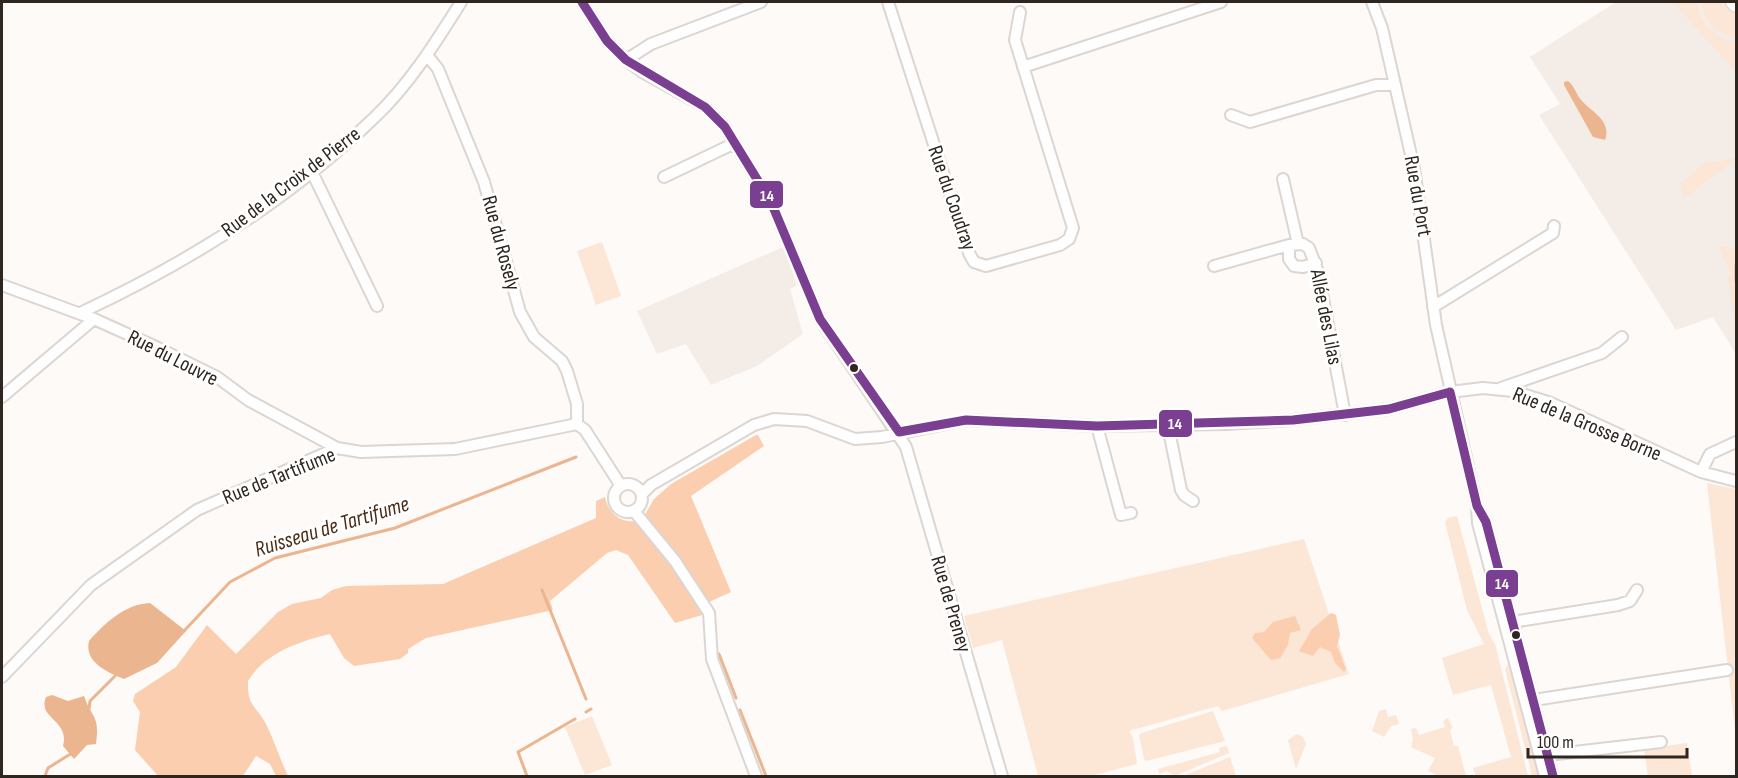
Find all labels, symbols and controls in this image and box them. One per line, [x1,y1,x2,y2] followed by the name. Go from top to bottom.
[217,122,365,242] street label: Rue de la Croix de Pierre
[922,142,982,254] street label: Rue du Coudray
[1399,154,1437,238] street label: Rue du Port
[749,180,784,209] line badge: 14
[760,187,774,206] text: 14
[476,193,526,293] street label: Rue du Rosely
[1304,266,1347,367] street label: Allée des Lilas
[123,325,223,391] street label: Rue du Louvre
[848,362,860,374] unlabelled marker
[1509,381,1665,467] street label: Rue de la Grosse Borne
[1158,409,1193,438] line badge: 14
[1168,415,1182,434] text: 14
[219,442,339,510] street label: Rue de Tartifume
[251,491,413,563] water label: Ruisseau de Tartifume
[925,553,977,655] street label: Rue de Preney
[1485,569,1519,598] line badge: 14
[1495,575,1509,594] text: 14
[1510,629,1522,641] unlabelled marker
[1528,721,1687,759] scale bar
[1537,732,1574,753] text: 100 m

